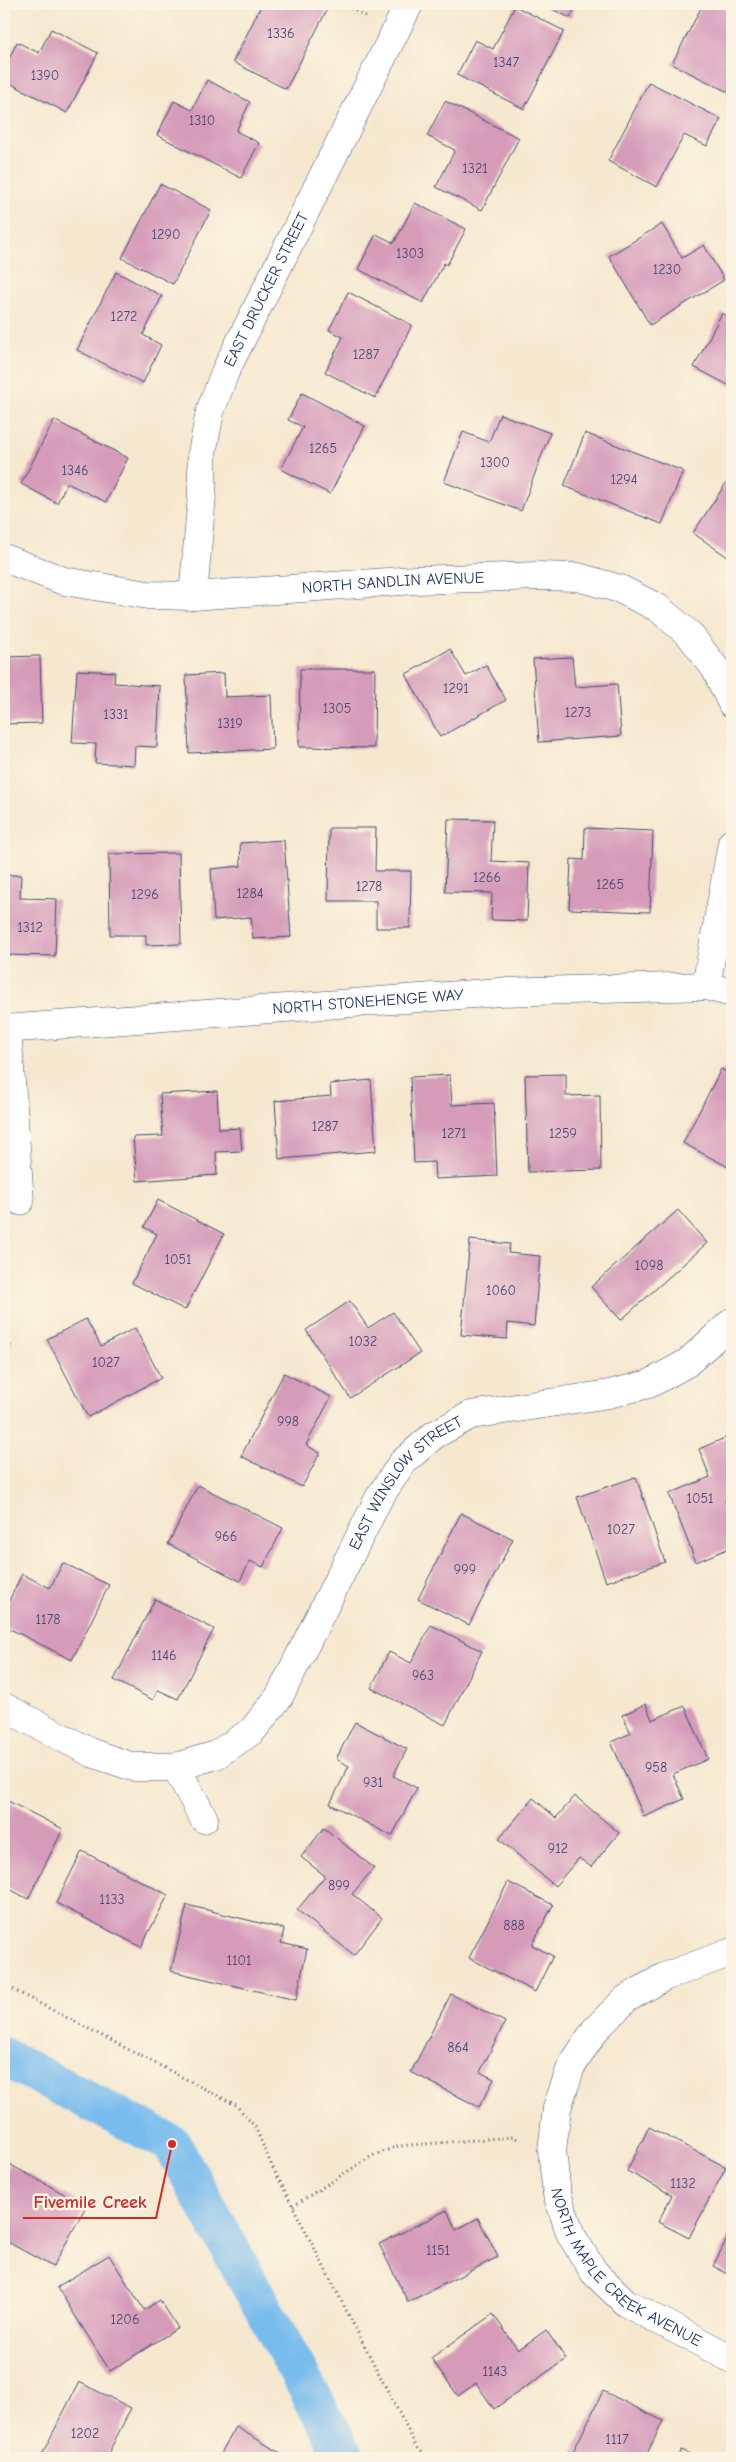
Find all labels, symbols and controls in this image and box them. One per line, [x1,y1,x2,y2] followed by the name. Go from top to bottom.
[267,25,295,42] house number: 1336
[493,54,519,71] house number: 1347
[31,67,59,84] house number: 1390
[189,112,215,129] house number: 1310
[462,160,488,177] house number: 1321
[220,209,313,370] street label: EAST DRUCKER STREET
[152,226,180,243] house number: 1290
[396,245,424,262] house number: 1303
[653,261,681,278] house number: 1230
[111,308,137,325] house number: 1272
[353,346,380,363] house number: 1287
[309,440,337,457] house number: 1265
[480,454,510,471] house number: 1300
[62,462,89,479] house number: 1346
[610,471,638,488] house number: 1294
[301,569,485,597] street label: NORTH SANDLIN AVENUE
[443,680,469,697] house number: 1291
[323,700,351,717] house number: 1305
[565,704,591,721] house number: 1273
[103,706,129,723] house number: 1331
[217,715,243,732] house number: 1319
[473,869,501,886] house number: 1266
[596,876,624,893] house number: 1265
[356,878,382,895] house number: 1278
[237,885,264,902] house number: 1284
[131,886,159,903] house number: 1296
[17,919,43,936] house number: 1312
[272,986,465,1018] street label: NORTH STONEHENGE WAY
[312,1118,339,1135] house number: 1287
[441,1125,467,1142] house number: 1271
[549,1125,577,1142] house number: 1259
[164,1251,192,1268] house number: 1051
[635,1257,663,1274] house number: 1098
[486,1282,516,1299] house number: 1060
[349,1333,377,1350] house number: 1032
[92,1354,120,1371] house number: 1027
[345,1412,466,1553] street label: EAST WINSLOW STREET
[277,1413,299,1430] house number: 998
[686,1490,714,1507] house number: 1051
[607,1521,635,1538] house number: 1027
[215,1528,237,1545] house number: 966
[454,1561,476,1578] house number: 999
[36,1611,60,1628] house number: 1178
[151,1647,177,1664] house number: 1146
[412,1667,434,1684] house number: 963
[645,1759,667,1776] house number: 958
[363,1774,383,1791] house number: 931
[548,1840,568,1857] house number: 912
[328,1877,350,1894] house number: 899
[99,1891,125,1908] house number: 1133
[503,1917,525,1934] house number: 888
[226,1952,252,1969] house number: 1101
[447,2039,469,2056] house number: 864
[670,2175,696,2192] house number: 1132
[23,2185,156,2218] callout: Fivemile Creek
[547,2187,705,2350] street label: NORTH MAPLE CREEK AVENUE
[33,2192,147,2213] text: Fivemile Creek
[426,2242,450,2259] house number: 1151
[111,2311,139,2328] house number: 1206
[483,2363,507,2380] house number: 1143
[71,2425,99,2442] house number: 1202
[605,2431,629,2448] house number: 1117

